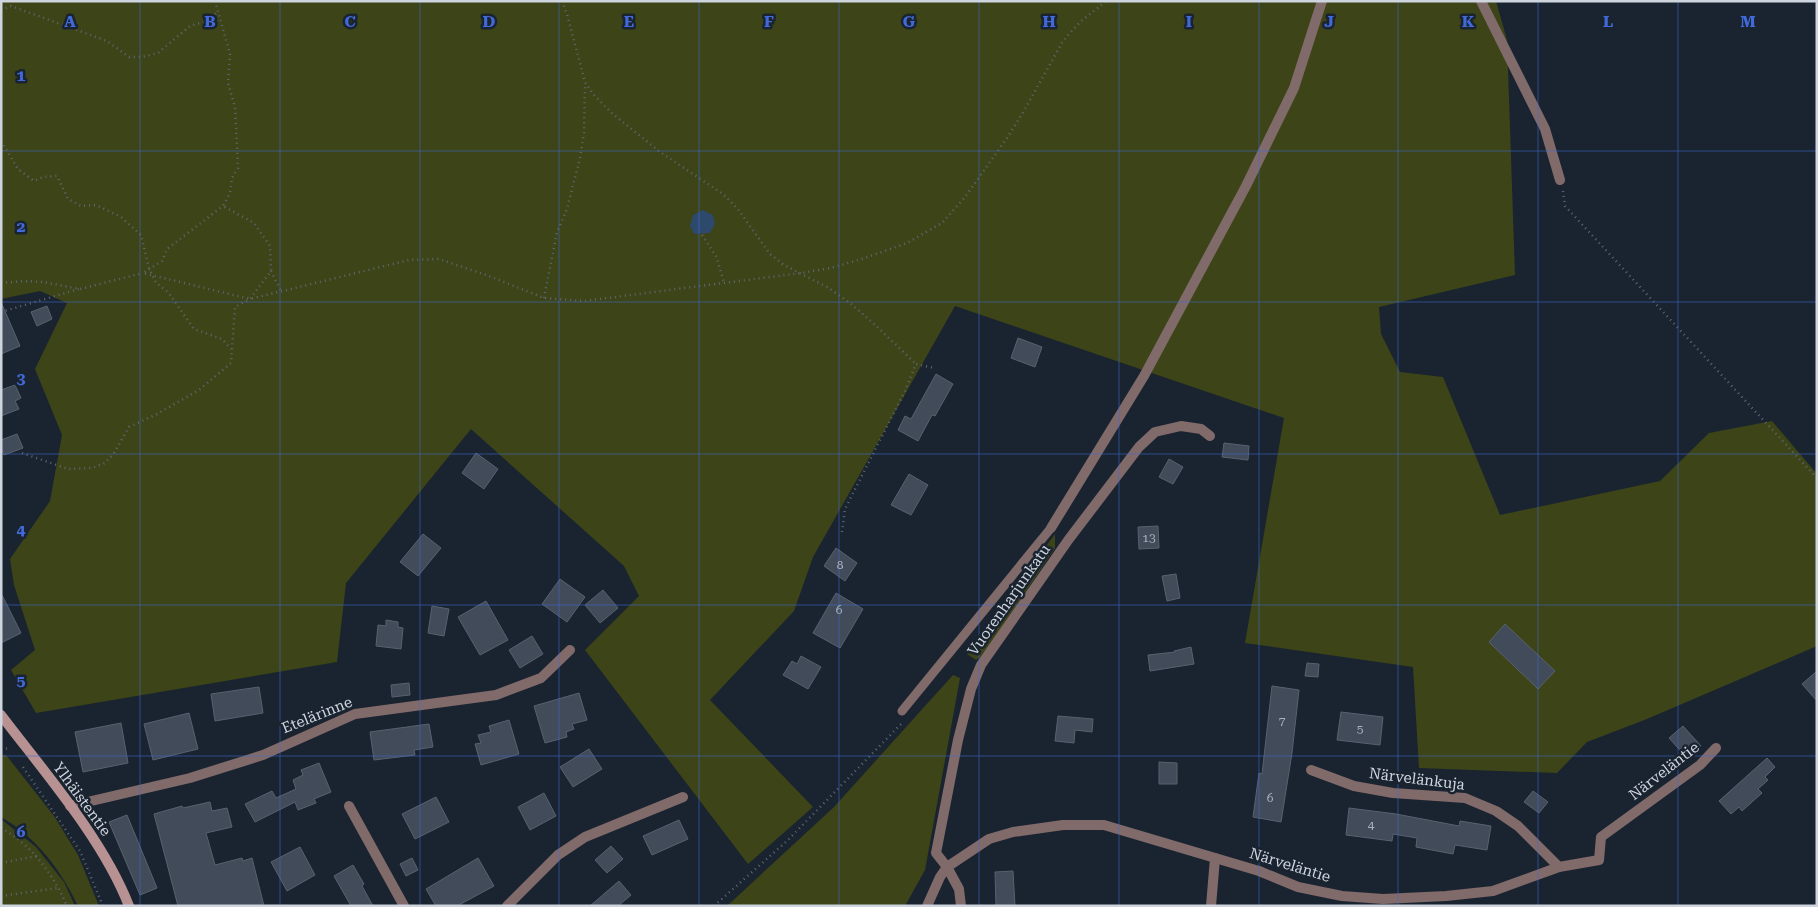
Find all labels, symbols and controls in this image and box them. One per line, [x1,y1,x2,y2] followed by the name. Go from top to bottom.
[64,12,76,31] text: A
[204,12,216,31] text: B
[344,12,356,31] text: C
[483,12,496,31] text: D
[624,12,634,31] text: E
[764,12,774,31] text: F
[903,12,916,31] text: G
[1042,12,1056,31] text: H
[1186,12,1192,31] text: I
[1324,12,1334,31] text: J
[1462,12,1475,31] text: K
[1603,12,1613,31] text: L
[1740,12,1756,31] text: M
[17,66,26,85] text: 1
[17,217,26,236] text: 2
[17,369,26,388] text: 3
[17,520,26,539] text: 4
[1142,531,1156,545] house number: 13
[964,540,1054,659] street label: Vuorenharjunkatu
[837,558,844,572] house number: 8
[836,603,843,617] house number: 6
[17,671,26,690] text: 5
[279,693,355,737] street label: Etelärinne
[1279,714,1286,728] house number: 7
[1357,722,1364,736] house number: 5
[1625,738,1703,804] street label: Närveläntie
[49,759,115,839] street label: Ylhäistentie
[1368,764,1466,794] street label: Närvelänkuja
[1267,791,1274,805] house number: 6
[1368,818,1375,832] house number: 4
[17,822,26,841] text: 6
[1247,844,1333,886] street label: Närveläntie

